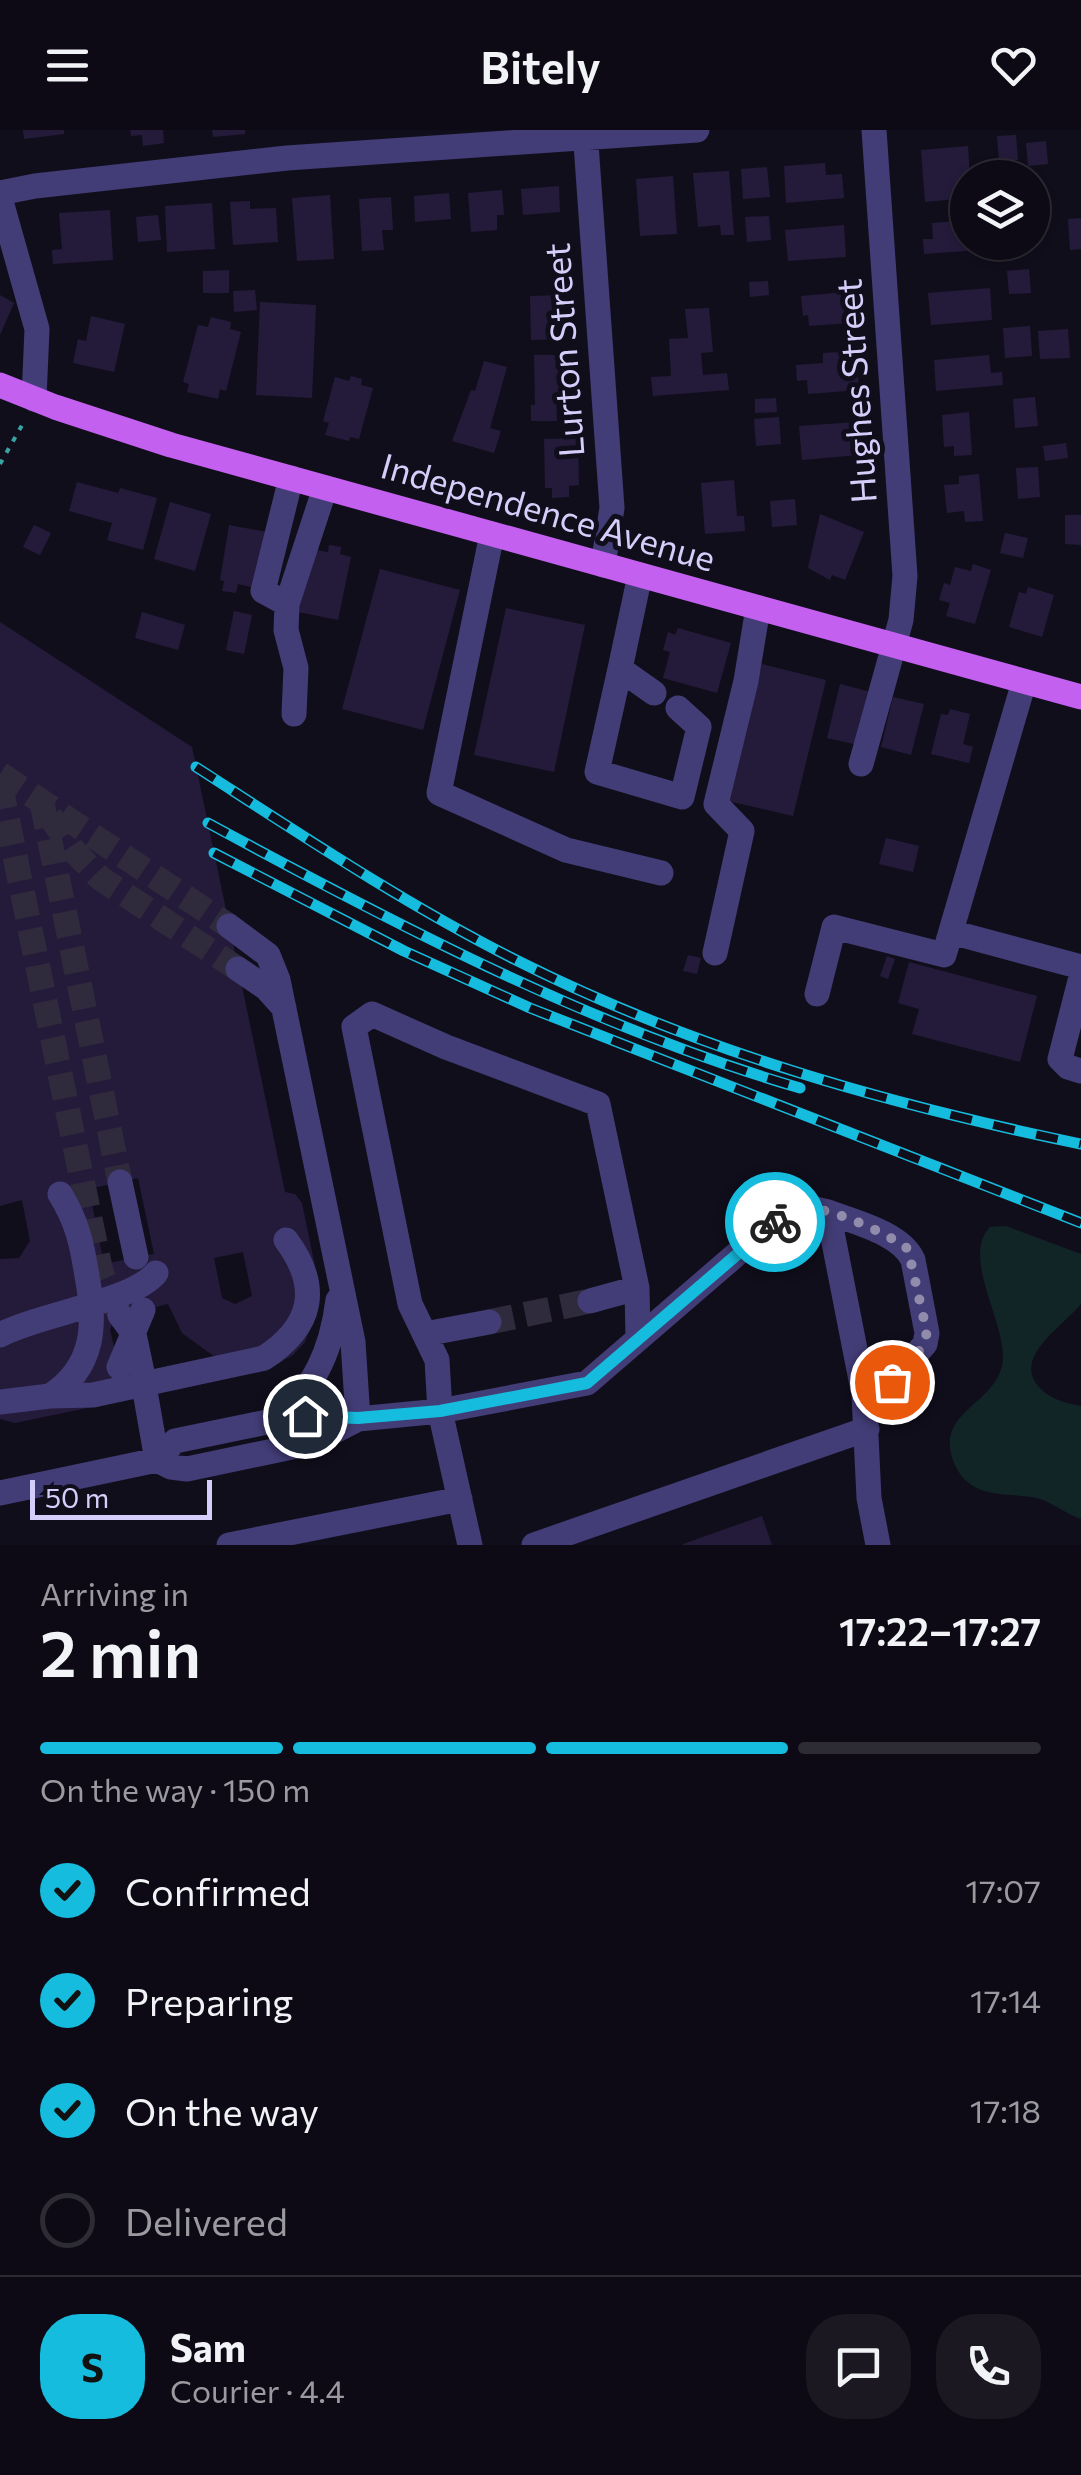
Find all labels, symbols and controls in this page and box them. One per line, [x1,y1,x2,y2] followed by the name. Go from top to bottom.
[40,38,95,93] icon: menu
[480,38,601,93] text: Bitely
[986,38,1041,93] icon: heart
[950,160,1050,260] map controls
[950,160,1050,260] button: layers
[534,242,591,459] street label: Lurton Street
[825,278,884,505] street label: Hughes Street
[377,442,721,579] street label: Independence Avenue
[725,1172,825,1272] courier
[748,1195,803,1250] icon: bike
[850,1340,935,1425] pin
[865,1355,920,1410] icon: bag
[263,1374,348,1459] pin
[278,1389,333,1444] icon: home
[30,1475,212,1520] scale bar
[45,1480,109,1514] text: 50 m
[40,1573,189,1613] text: Arriving in
[839,1607,1041,1654] text: 17:22–17:27
[40,1611,201,1690] text: 2 min
[40,1769,310,1809] text: On the way · 150 m
[40,1863,95,1918] icon: check
[125,1867,311,1914] text: Confirmed
[965,1870,1041,1910] text: 17:07
[40,1973,95,2028] icon: check
[125,1977,293,2024] text: Preparing
[970,1980,1041,2020] text: 17:14
[40,2083,95,2138] icon: check
[125,2087,319,2134] text: On the way
[970,2090,1041,2130] text: 17:18
[125,2197,288,2244] text: Delivered
[806,2314,911,2419] button: chat
[936,2314,1041,2419] button: phone
[170,2323,246,2370] text: Sam
[81,2343,104,2390] text: S
[170,2370,345,2410] text: Courier · 4.4

